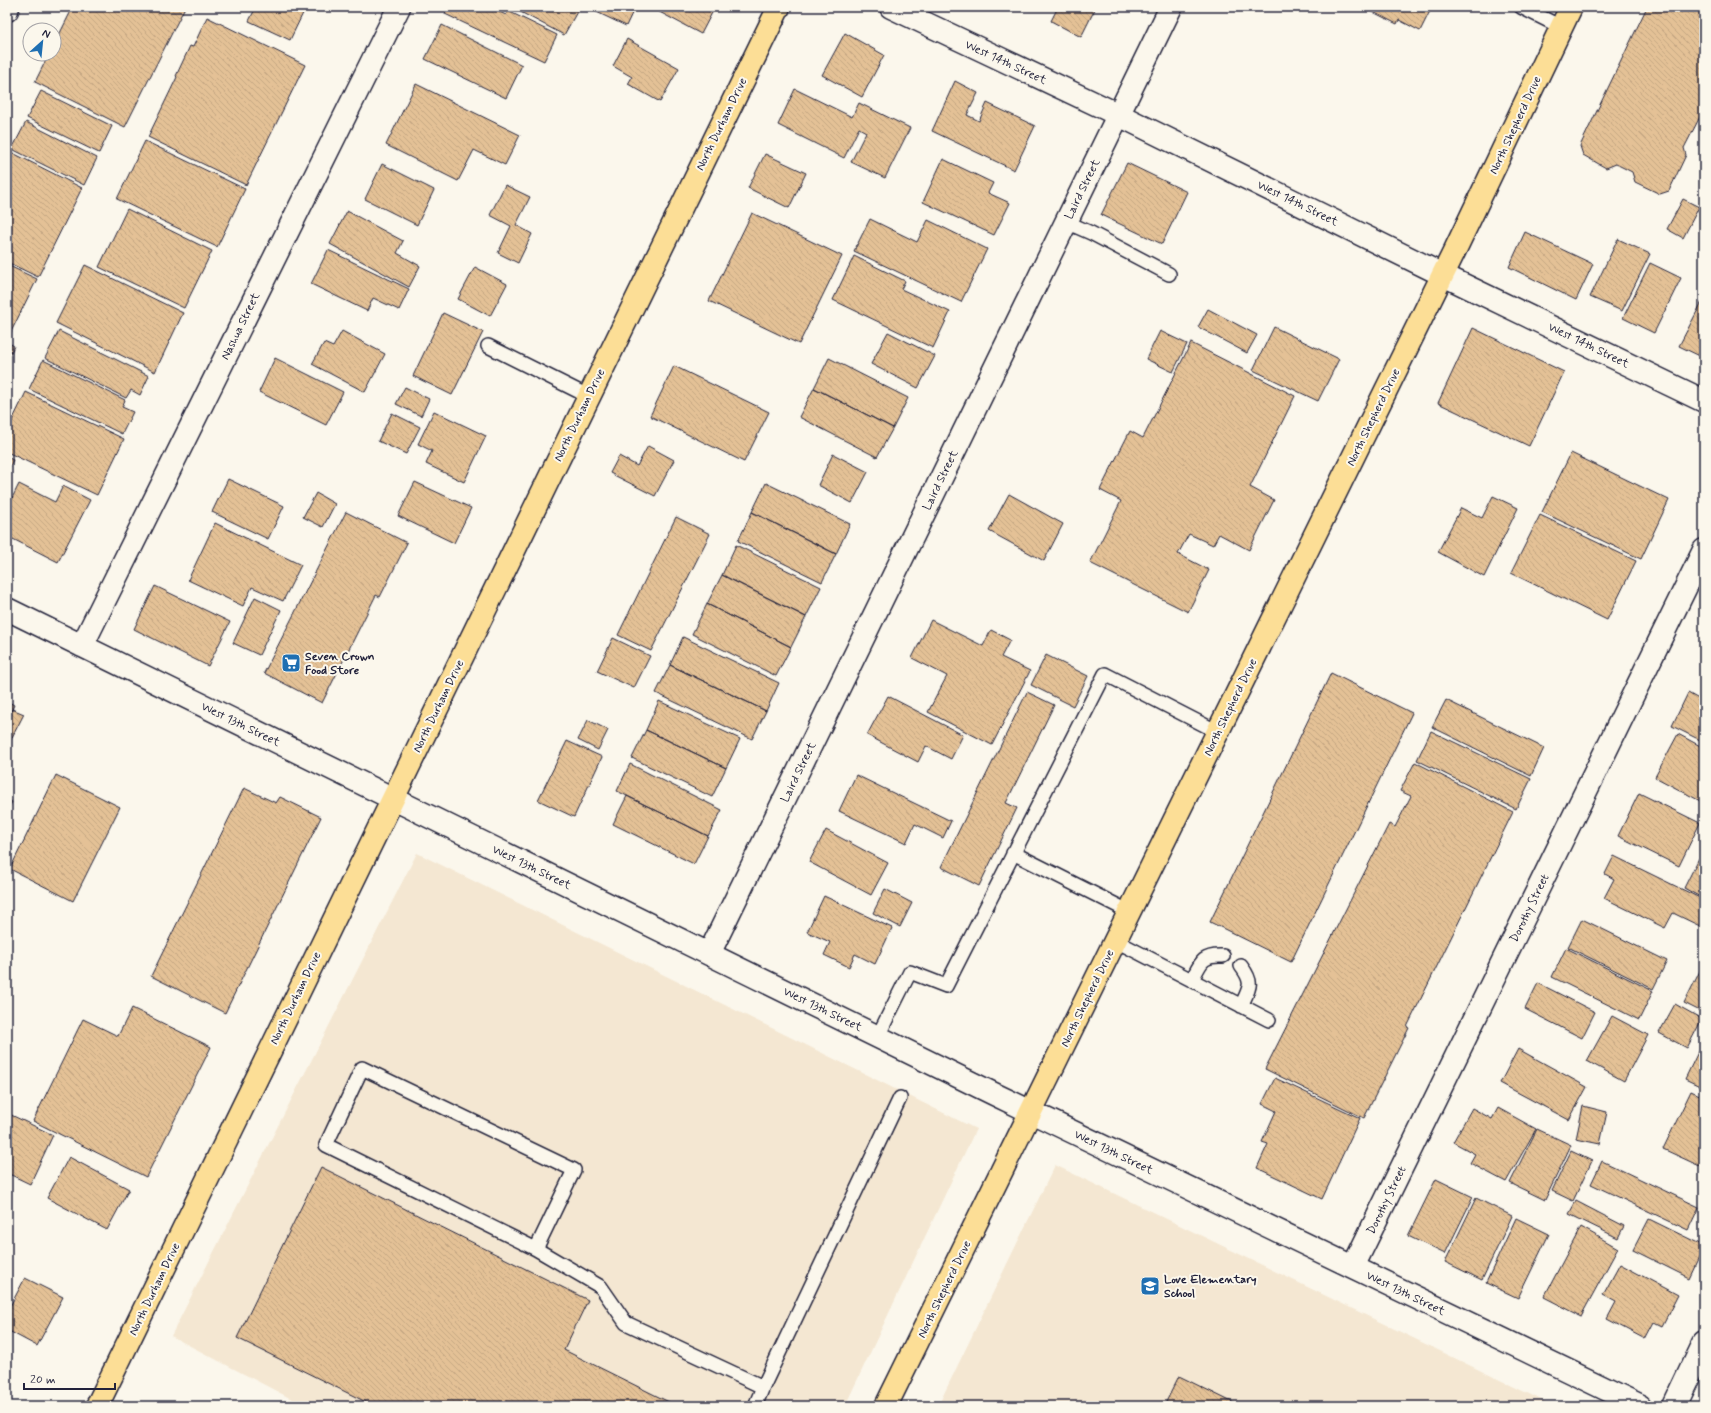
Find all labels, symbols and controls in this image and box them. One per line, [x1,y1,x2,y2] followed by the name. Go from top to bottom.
[22,22,62,62] north arrow
[40,26,53,42] text: N
[962,37,1049,89] street label: West 14th Street
[1486,74,1546,177] street label: North Shepherd Drive
[693,75,751,173] street label: North Durham Drive
[1061,157,1104,222] street label: Laird Street
[1254,177,1341,230] street label: West 14th Street
[218,290,264,363] street label: Nashua Street
[1545,319,1632,372] street label: West 14th Street
[551,366,609,464] street label: North Durham Drive
[1343,366,1404,469] street label: North Shepherd Drive
[919,448,962,513] street label: Laird Street
[305,649,375,679] place label: Seven Crown Food Store
[280,652,302,674] supermarket icon: Seven Crown Food Store
[1200,656,1261,759] street label: North Shepherd Drive
[410,657,468,755] street label: North Durham Drive
[198,699,283,751] street label: West 13th Street
[777,740,820,805] street label: Laird Street
[489,842,574,894] street label: West 13th Street
[1506,871,1554,945] street label: Dorothy Street
[1057,947,1118,1050] street label: North Shepherd Drive
[267,949,325,1047] street label: North Durham Drive
[780,984,865,1036] street label: West 13th Street
[1071,1127,1156,1179] street label: West 13th Street
[1363,1163,1411,1237] street label: Dorothy Street
[914,1238,975,1341] street label: North Shepherd Drive
[126,1240,184,1338] street label: North Durham Drive
[1363,1268,1448,1320] street label: West 13th Street
[1164,1272,1257,1302] place label: Love Elementary School
[1139,1275,1161,1297] school or university icon: Love Elementary School
[24,1365,115,1391] scale bar
[30,1372,56,1388] text: 20 m

